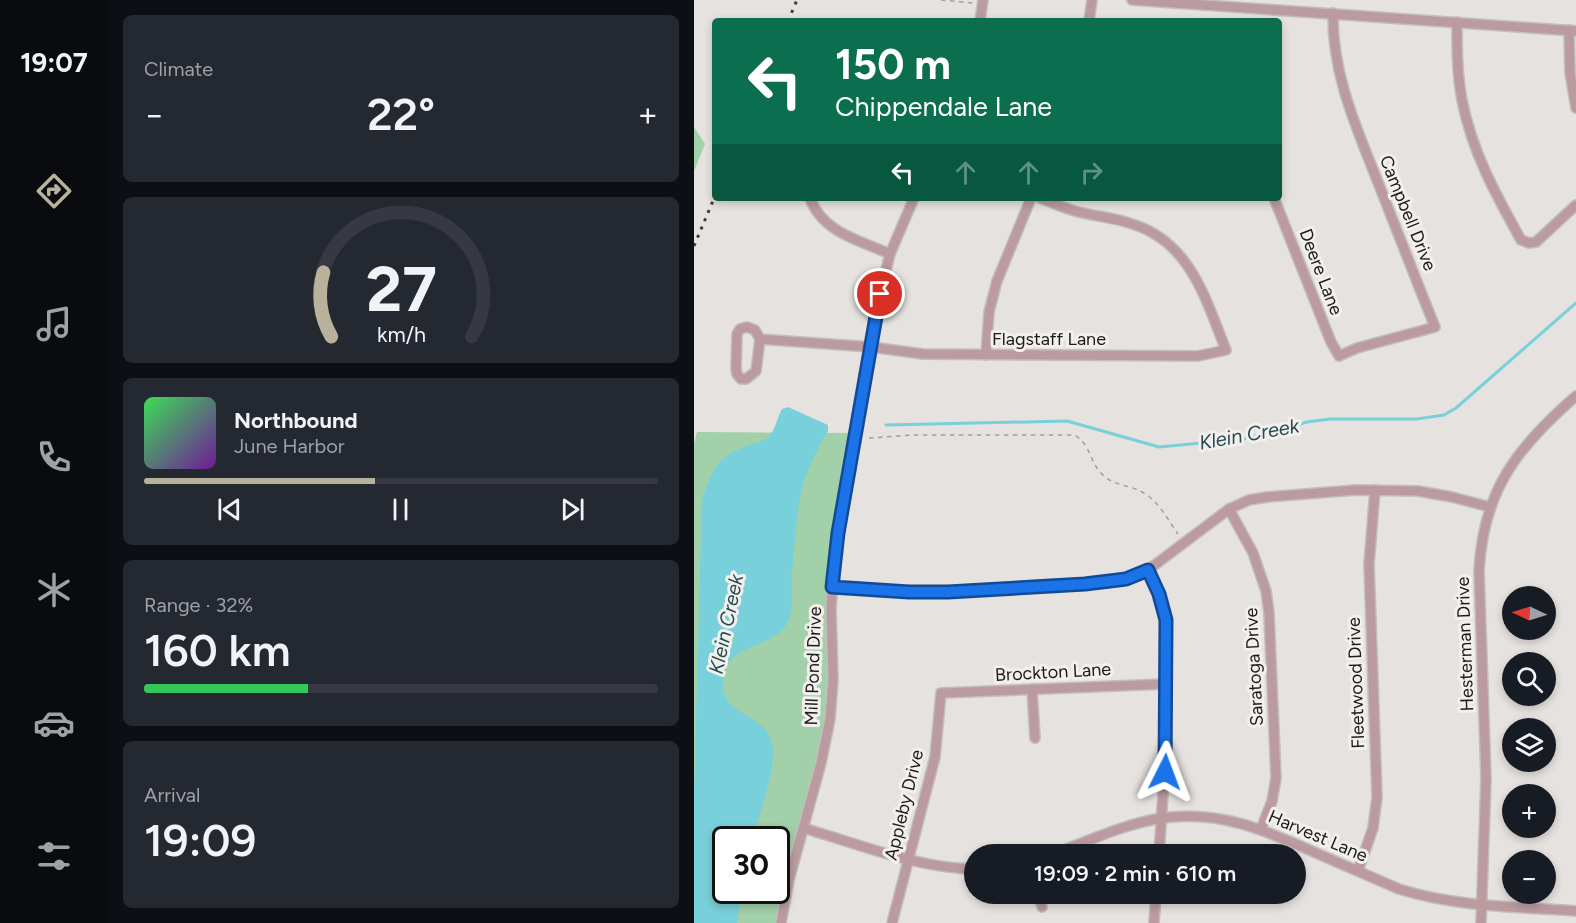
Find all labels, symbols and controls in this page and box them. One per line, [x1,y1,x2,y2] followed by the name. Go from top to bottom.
[835,39,951,90] text: 150 m
[736,42,814,120] icon: left
[20,46,88,79] text: 19:07
[144,57,213,81] text: Climate
[367,87,435,141] text: 22°
[835,90,1052,123] text: Chippendale Lane
[144,95,165,134] text: −
[637,95,658,134] text: +
[1375,152,1441,274] street label: Campbell Drive
[886,156,919,189] icon: left
[949,156,982,189] icon: ahead
[1012,156,1045,189] icon: ahead
[1075,156,1108,189] icon: right
[33,170,75,212] icon: directions
[1294,226,1348,318] street label: Deere Lane
[366,252,436,327] text: 27
[854,268,905,319] pin
[863,277,896,310] icon: arrive
[33,303,75,345] icon: music
[377,322,425,347] text: km/h
[992,328,1106,350] street label: Flagstaff Lane
[234,407,358,434] text: Northbound
[1197,413,1302,455] water label: Klein Creek
[234,434,345,458] text: June Harbor
[33,436,75,478] icon: phone
[213,493,246,526] icon: previous
[384,493,417,526] icon: pause
[556,493,589,526] icon: next
[33,569,75,611] icon: climate
[704,571,749,676] water label: Klein Creek
[1452,576,1478,712] street label: Hesterman Drive
[1502,586,1556,640] north arrow
[1502,586,1556,904] map controls
[144,593,253,617] text: Range · 32%
[800,606,826,726] street label: Mill Pond Drive
[1240,607,1268,727] street label: Saratoga Drive
[1343,617,1369,749] street label: Fleetwood Drive
[144,623,291,677] text: 160 km
[1502,652,1556,706] button: search
[994,658,1112,686] street label: Brockton Lane
[33,702,75,744] icon: car
[1502,718,1556,772] button: layers
[1133,740,1197,804] position arrow
[880,747,928,863] street label: Appleby Drive
[144,783,200,807] text: Arrival
[1502,784,1556,838] button: +
[1265,805,1371,867] street label: Harvest Lane
[144,813,256,867] text: 19:09
[712,826,790,904] speed limit sign: 30
[33,835,75,877] icon: filters
[1502,850,1556,904] button: −
[1034,860,1236,887] text: 19:09 · 2 min · 610 m

